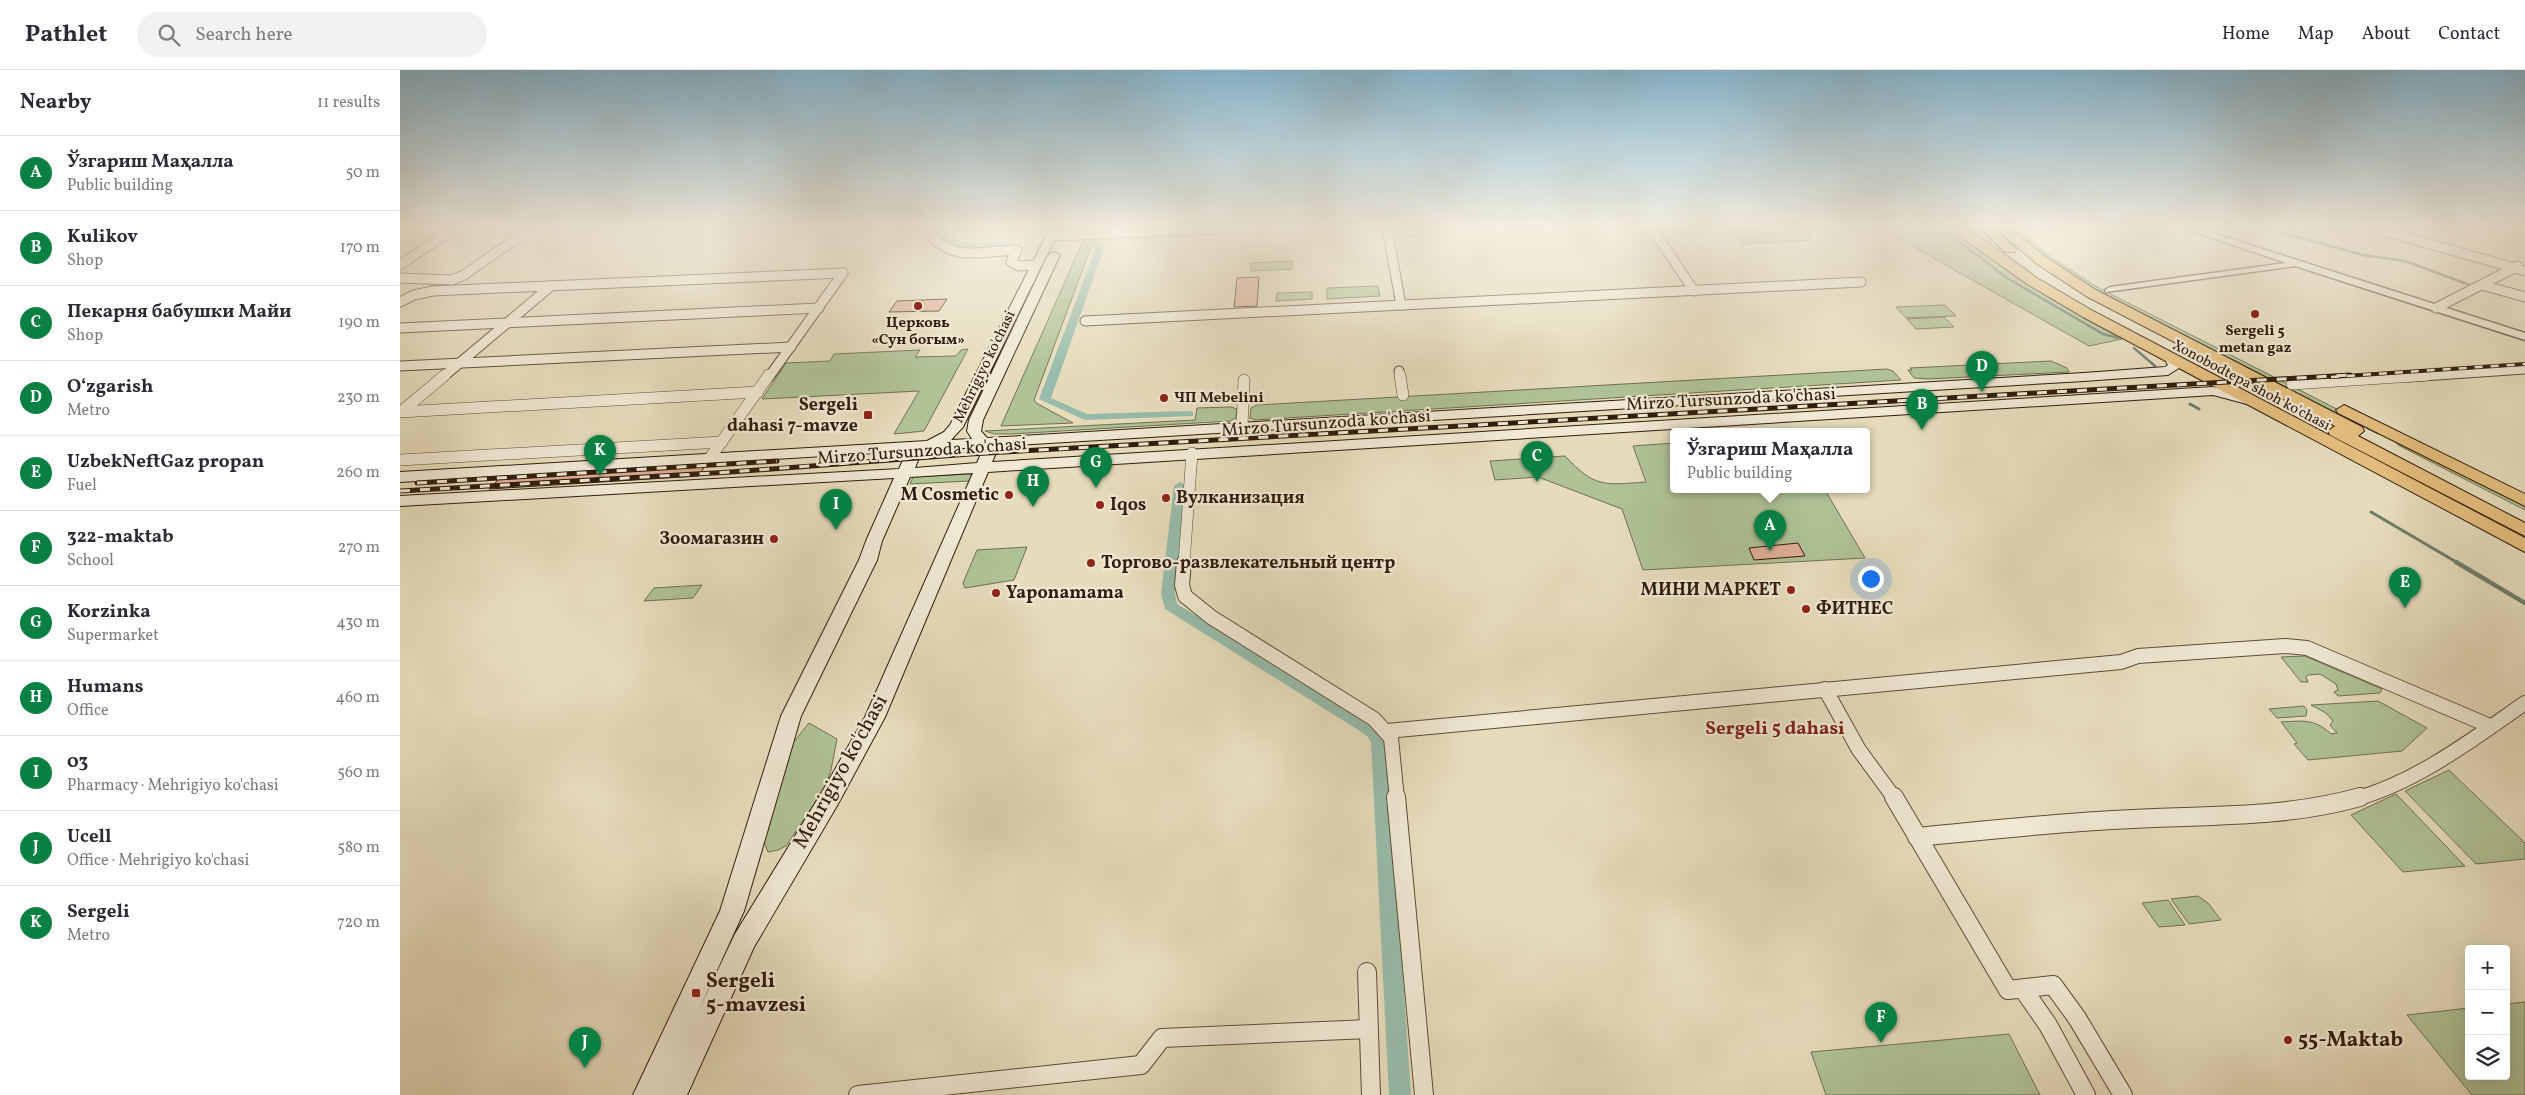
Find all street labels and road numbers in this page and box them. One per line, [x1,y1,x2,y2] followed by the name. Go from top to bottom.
[949,307,1021,427] street label: Mehrigiyo ko'chasi
[2168,335,2334,437] street label: Xonobodtepa shoh ko'chasi
[1625,382,1837,418] street label: Mirzo Tursunzoda ko'chasi
[1220,404,1432,444] street label: Mirzo Tursunzoda ko'chasi
[816,432,1028,472] street label: Mirzo Tursunzoda ko'chasi
[787,690,895,854] street label: Mehrigiyo ko'chasi

